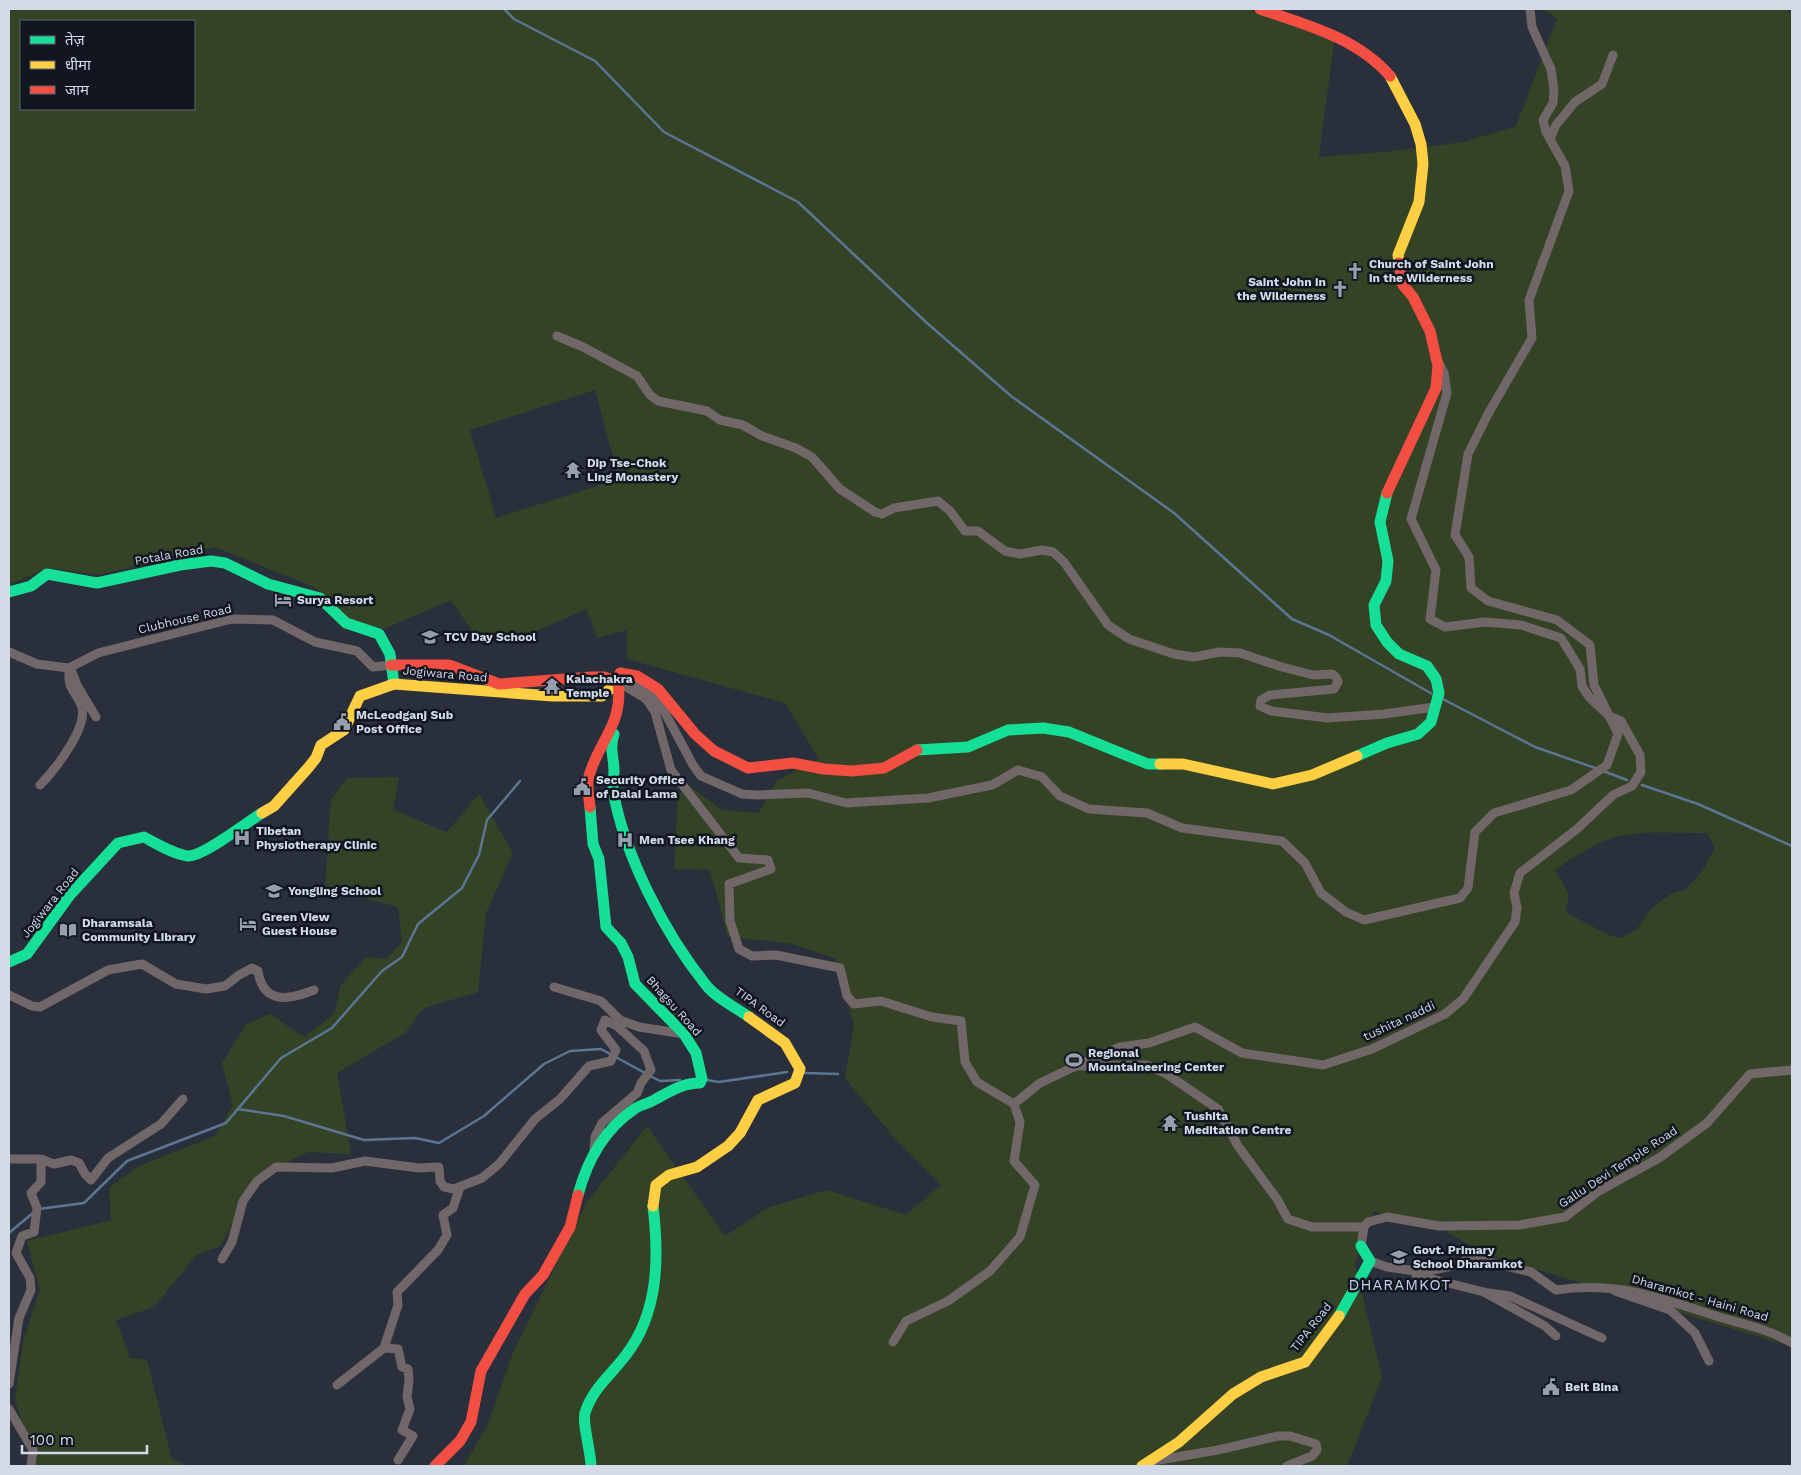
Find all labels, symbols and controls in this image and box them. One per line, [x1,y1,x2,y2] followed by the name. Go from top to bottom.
[20,20,195,110] legend
[65,31,86,49] text: तेज़
[65,56,92,74] text: धीमा
[65,81,90,99] text: जाम
[1369,257,1494,285] place label: Church of Saint John in the Wilderness
[1345,261,1365,281] church icon: Church of Saint John in the Wilderness
[1237,275,1327,303] place label: Saint John in the Wilderness
[1330,279,1350,299] church icon: Saint John in the Wilderness
[587,456,679,484] place label: Dip Tse-Chok Ling Monastery
[563,460,583,480] temple icon: Dip Tse-Chok Ling Monastery
[133,542,205,568] street label: Potala Road
[273,590,293,610] hotel icon: Surya Resort
[297,593,374,607] place label: Surya Resort
[137,601,233,637] street label: Clubhouse Road
[420,627,440,647] school or university icon: TCV Day School
[444,630,536,644] place label: TCV Day School
[402,663,488,685] street label: Jogiwara Road
[566,672,633,700] place label: Kalachakra Temple
[542,676,562,696] temple icon: Kalachakra Temple
[356,708,454,736] place label: McLeodganj Sub Post Office
[332,712,352,732] public building icon: McLeodganj Sub Post Office
[596,773,685,801] place label: Security Office of Dalai Lama
[572,777,592,797] public building icon: Security Office of Dalai Lama
[256,824,377,852] place label: Tibetan Physiotherapy Clinic
[232,828,252,848] hospital icon: Tibetan Physiotherapy Clinic
[615,830,635,850] hospital icon: Men Tsee Khang
[639,833,735,847] place label: Men Tsee Khang
[18,865,82,941] street label: Jogiwara Road
[264,881,284,901] school or university icon: Yongling School
[288,884,381,898] place label: Yongling School
[262,910,337,938] place label: Green View Guest House
[238,914,258,934] hotel icon: Green View Guest House
[82,916,196,944] place label: Dharamsala Community Library
[58,920,78,940] library icon: Dharamsala Community Library
[644,973,704,1039] street label: Bhagsu Road
[732,984,788,1030] street label: TIPA Road
[1361,998,1437,1044] street label: tushita naddi
[1088,1046,1225,1074] place label: Regional Mountaineering Center
[1064,1050,1084,1070] sports icon: Regional Mountaineering Center
[1184,1109,1292,1137] place label: Tushita Meditation Centre
[1160,1113,1180,1133] temple icon: Tushita Meditation Centre
[1556,1123,1680,1211] street label: Gallu Devi Temple Road
[1413,1243,1523,1271] place label: Govt. Primary School Dharamkot
[1389,1247,1409,1267] school or university icon: Govt. Primary School Dharamkot
[1630,1272,1770,1324] street label: Dharamkot - Haini Road
[1349,1276,1451,1294] district label: DHARAMKOT
[1288,1300,1334,1354] street label: TIPA Road
[1541,1377,1561,1397] public building icon: Beit Bina
[1565,1380,1618,1394] place label: Beit Bina
[22,1422,148,1454] scale bar
[30,1431,74,1449] text: 100 m

